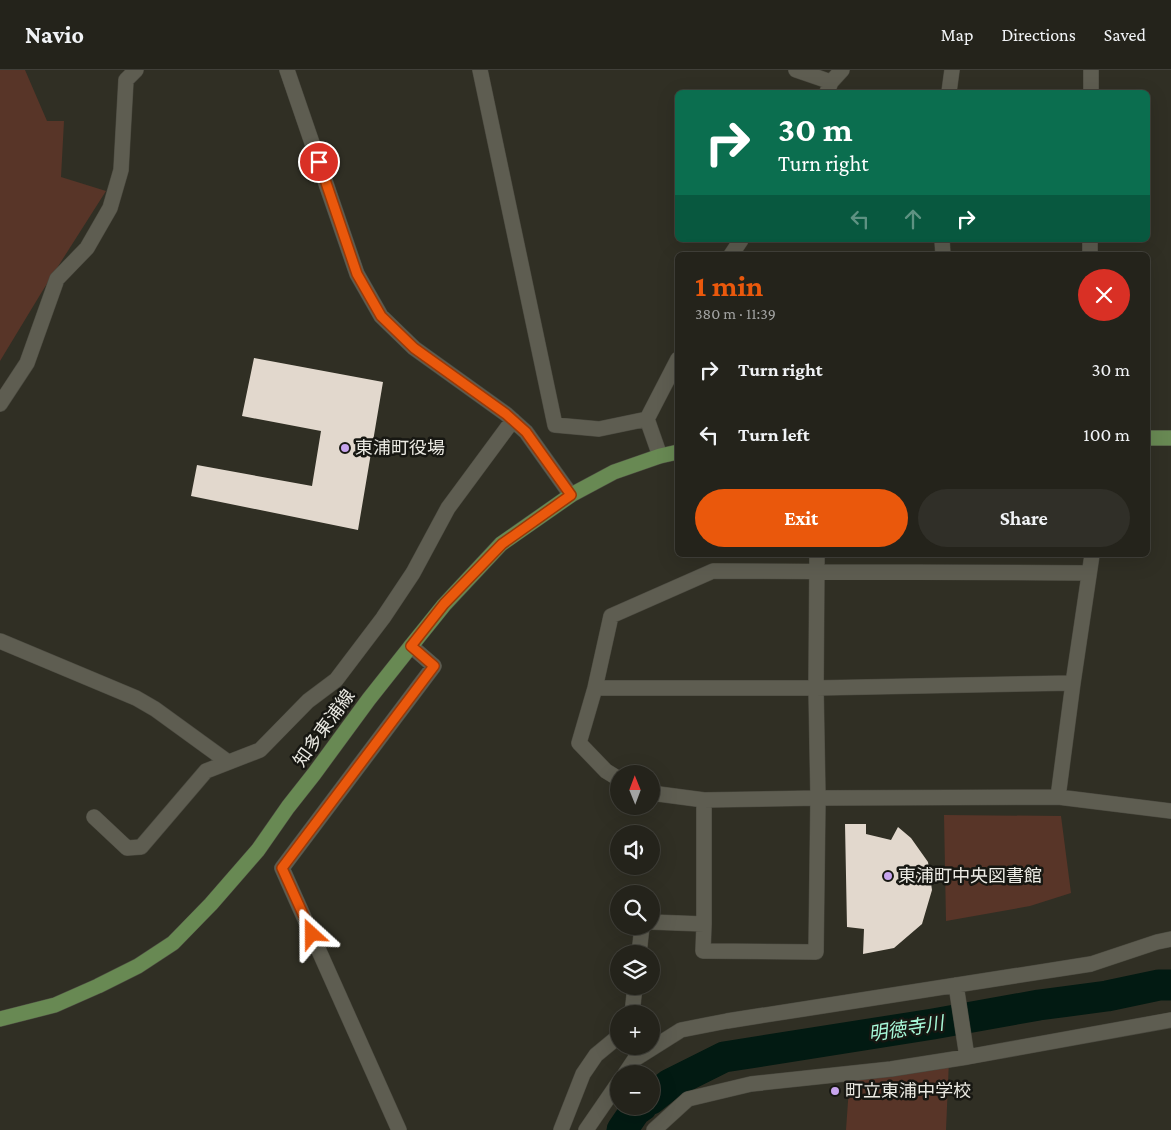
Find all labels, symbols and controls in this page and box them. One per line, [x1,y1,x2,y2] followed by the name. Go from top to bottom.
[25,21,84,48] text: Navio
[941,25,973,45] text: Map
[1001,25,1076,45] text: Directions
[1104,25,1146,45] text: Saved
[695,110,760,175] icon: right
[778,110,853,149] text: 30 m
[298,141,340,183] pin
[305,148,333,176] icon: arrive
[778,151,869,176] text: Turn right
[846,205,874,233] icon: left
[899,205,927,233] icon: ahead
[952,205,980,233] icon: right
[695,269,763,302] text: 1 min
[1078,269,1130,321] button: close
[695,305,776,322] text: 380 m · 11:39
[695,356,723,384] icon: right
[738,359,823,380] text: Turn right
[1091,359,1130,380] text: 30 m
[695,421,723,449] icon: left
[738,424,810,445] text: Turn left
[1083,424,1130,445] text: 100 m
[355,438,445,458] place label: 東浦町役場
[339,442,351,454] marker: 東浦町役場
[695,489,908,547] button: Exit
[918,489,1130,547] button: Share
[289,686,359,770] street label: 知多東浦線
[610,765,660,815] north arrow
[610,765,660,1115] map controls
[610,825,660,875] button: sound
[898,866,1042,886] place label: 東浦町中央図書館
[882,870,894,882] marker: 東浦町中央図書館
[610,885,660,935] button: search
[285,907,337,959] position arrow
[610,945,660,995] button: layers
[610,1005,660,1055] button: +
[867,1012,947,1045] water label: 明徳寺川
[610,1065,660,1115] button: −
[845,1081,971,1101] place label: 町立東浦中学校
[829,1085,841,1097] marker: 町立東浦中学校

